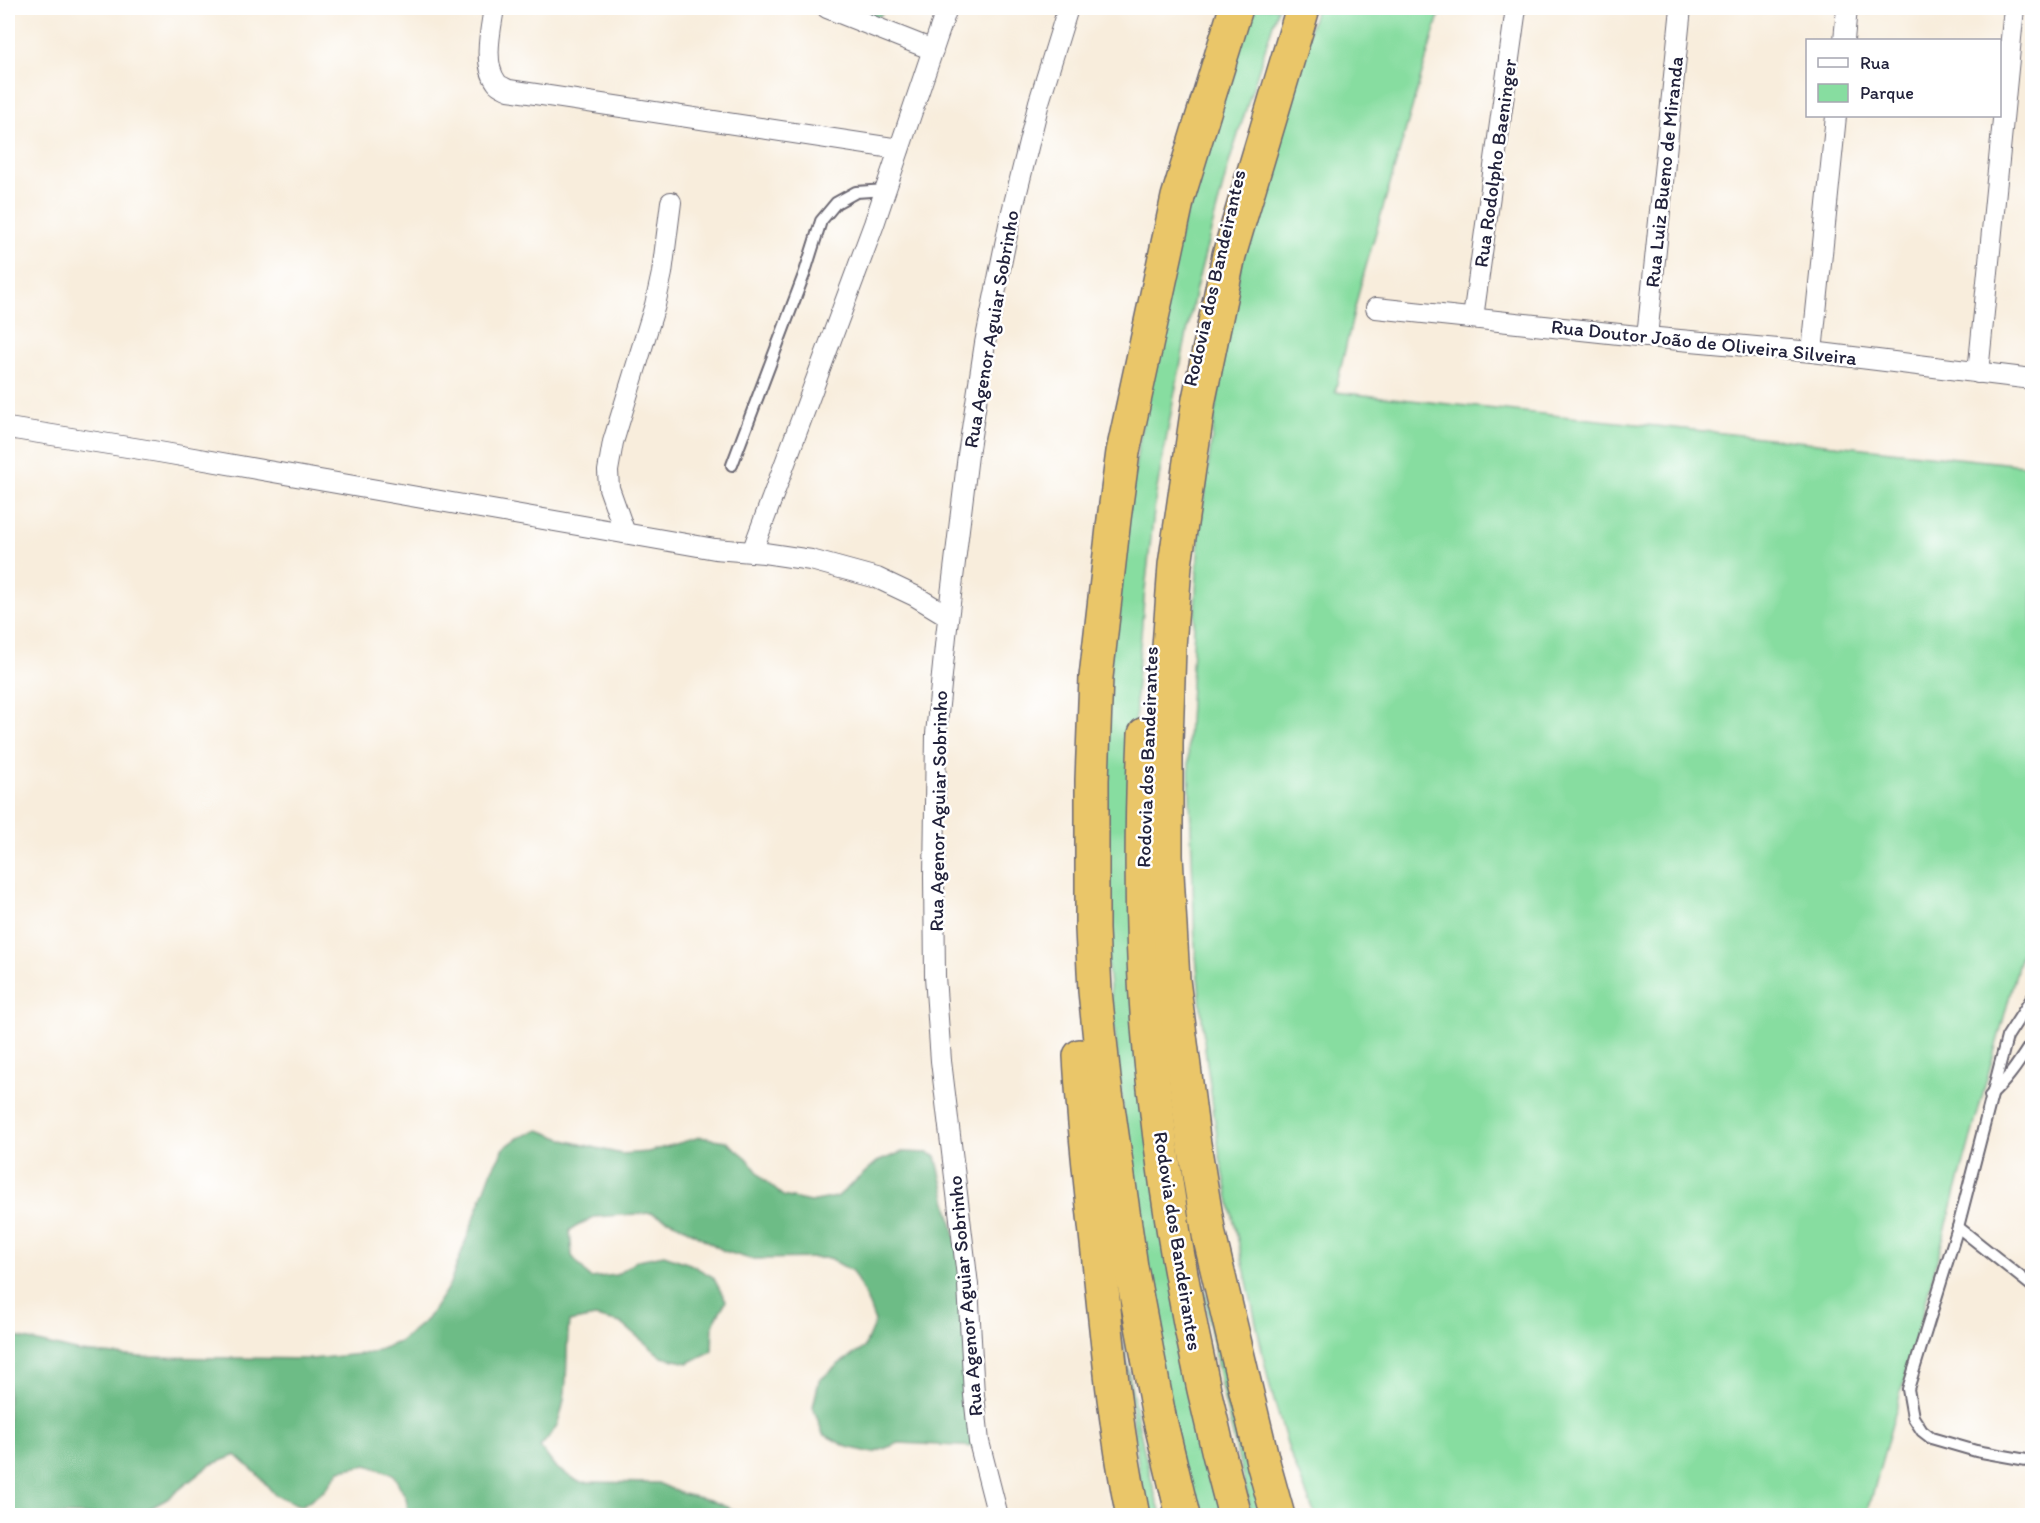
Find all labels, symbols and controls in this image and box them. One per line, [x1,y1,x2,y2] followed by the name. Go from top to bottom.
[1806,39,2001,117] legend
[1860,52,1890,74] text: Rua
[1640,55,1688,289] street label: Rua Luiz Bueno de Miranda
[1468,57,1522,269] street label: Rua Rodolpho Baeninger
[1860,82,1914,104] text: Parque
[1177,167,1251,389] street label: Rodovia dos Bandeirantes
[958,208,1024,450] street label: Rua Agenor Aguiar Sobrinho
[1550,314,1859,370] street label: Rua Doutor João de Oliveira Silveira
[1131,646,1163,868] street label: Rodovia dos Bandeirantes
[924,690,952,932] street label: Rua Agenor Aguiar Sobrinho
[1149,1130,1207,1352] street label: Rodovia dos Bandeirantes
[943,1175,987,1417] street label: Rua Agenor Aguiar Sobrinho

